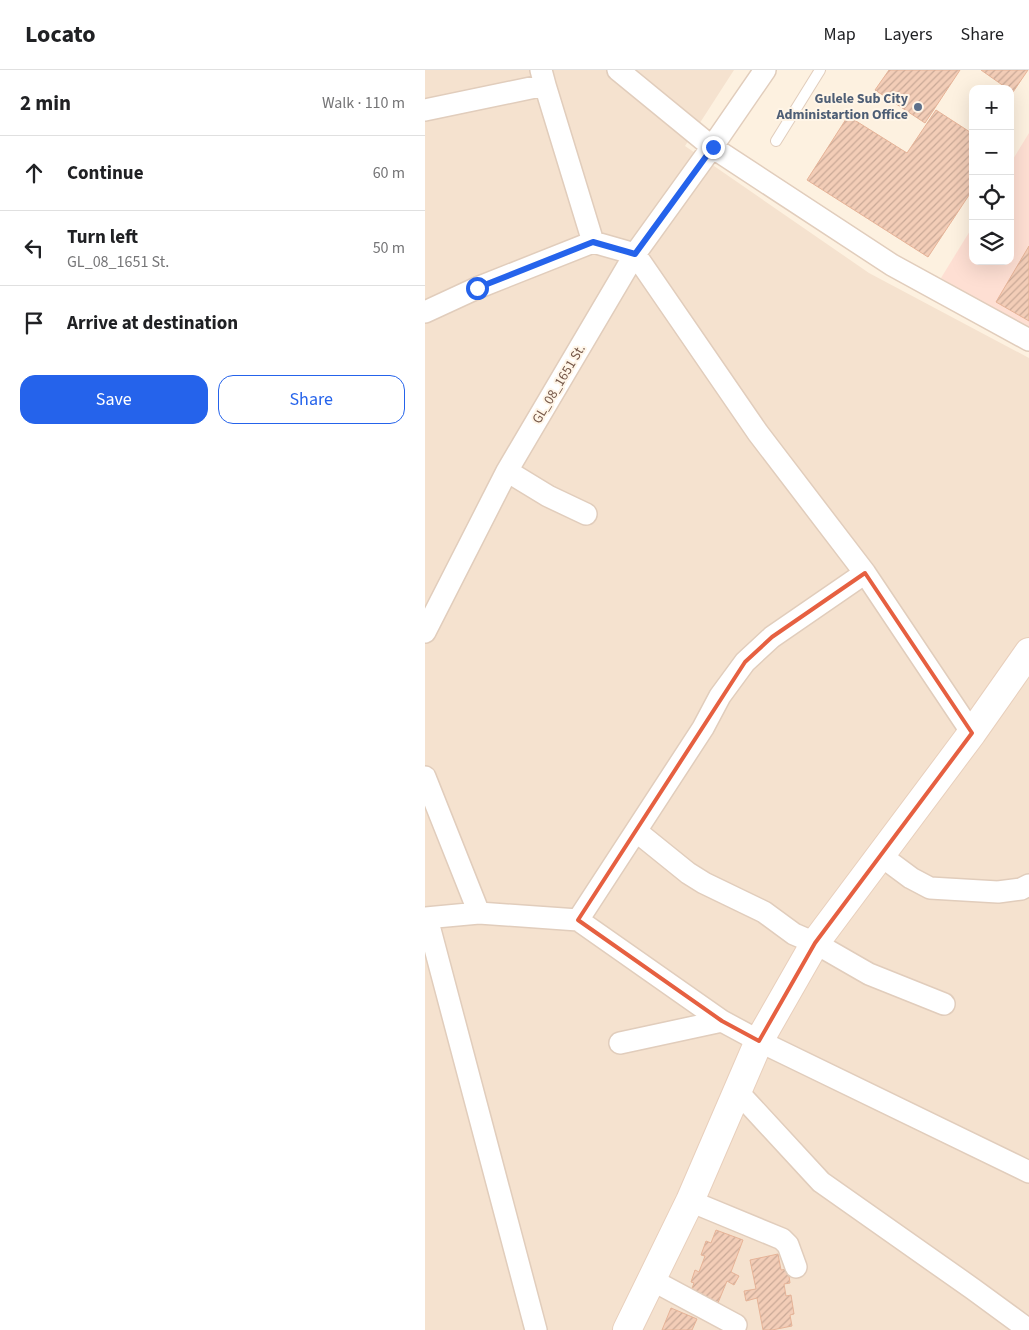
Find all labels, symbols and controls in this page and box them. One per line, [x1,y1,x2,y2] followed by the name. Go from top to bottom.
[25,17,96,52] text: Locato
[824,22,856,47] text: Map
[884,22,933,47] text: Layers
[961,22,1004,47] text: Share
[969,85,1014,265] map controls
[969,85,1014,130] button: +
[20,88,71,118] text: 2 min
[775,89,909,125] place label: Gulele Sub City Administartion Office
[322,92,405,114] text: Walk · 110 m
[912,101,924,113] marker: Gulele Sub City Administartion Office
[969,130,1014,175] button: −
[702,136,725,159] route end
[20,159,48,187] icon: ahead
[67,160,144,187] text: Continue
[373,162,405,184] text: 60 m
[969,175,1014,220] button: locate
[969,220,1014,265] button: layers
[67,224,138,251] text: Turn left
[20,234,48,262] icon: left
[373,237,405,259] text: 50 m
[67,251,169,273] text: GL_08_1651 St.
[466,277,489,300] route start
[20,309,48,337] icon: arrive
[67,310,238,337] text: Arrive at destination
[527,341,591,427] street label: GL_08_1651 St.
[20,375,208,424] button: Save
[218,375,405,424] button: Share

